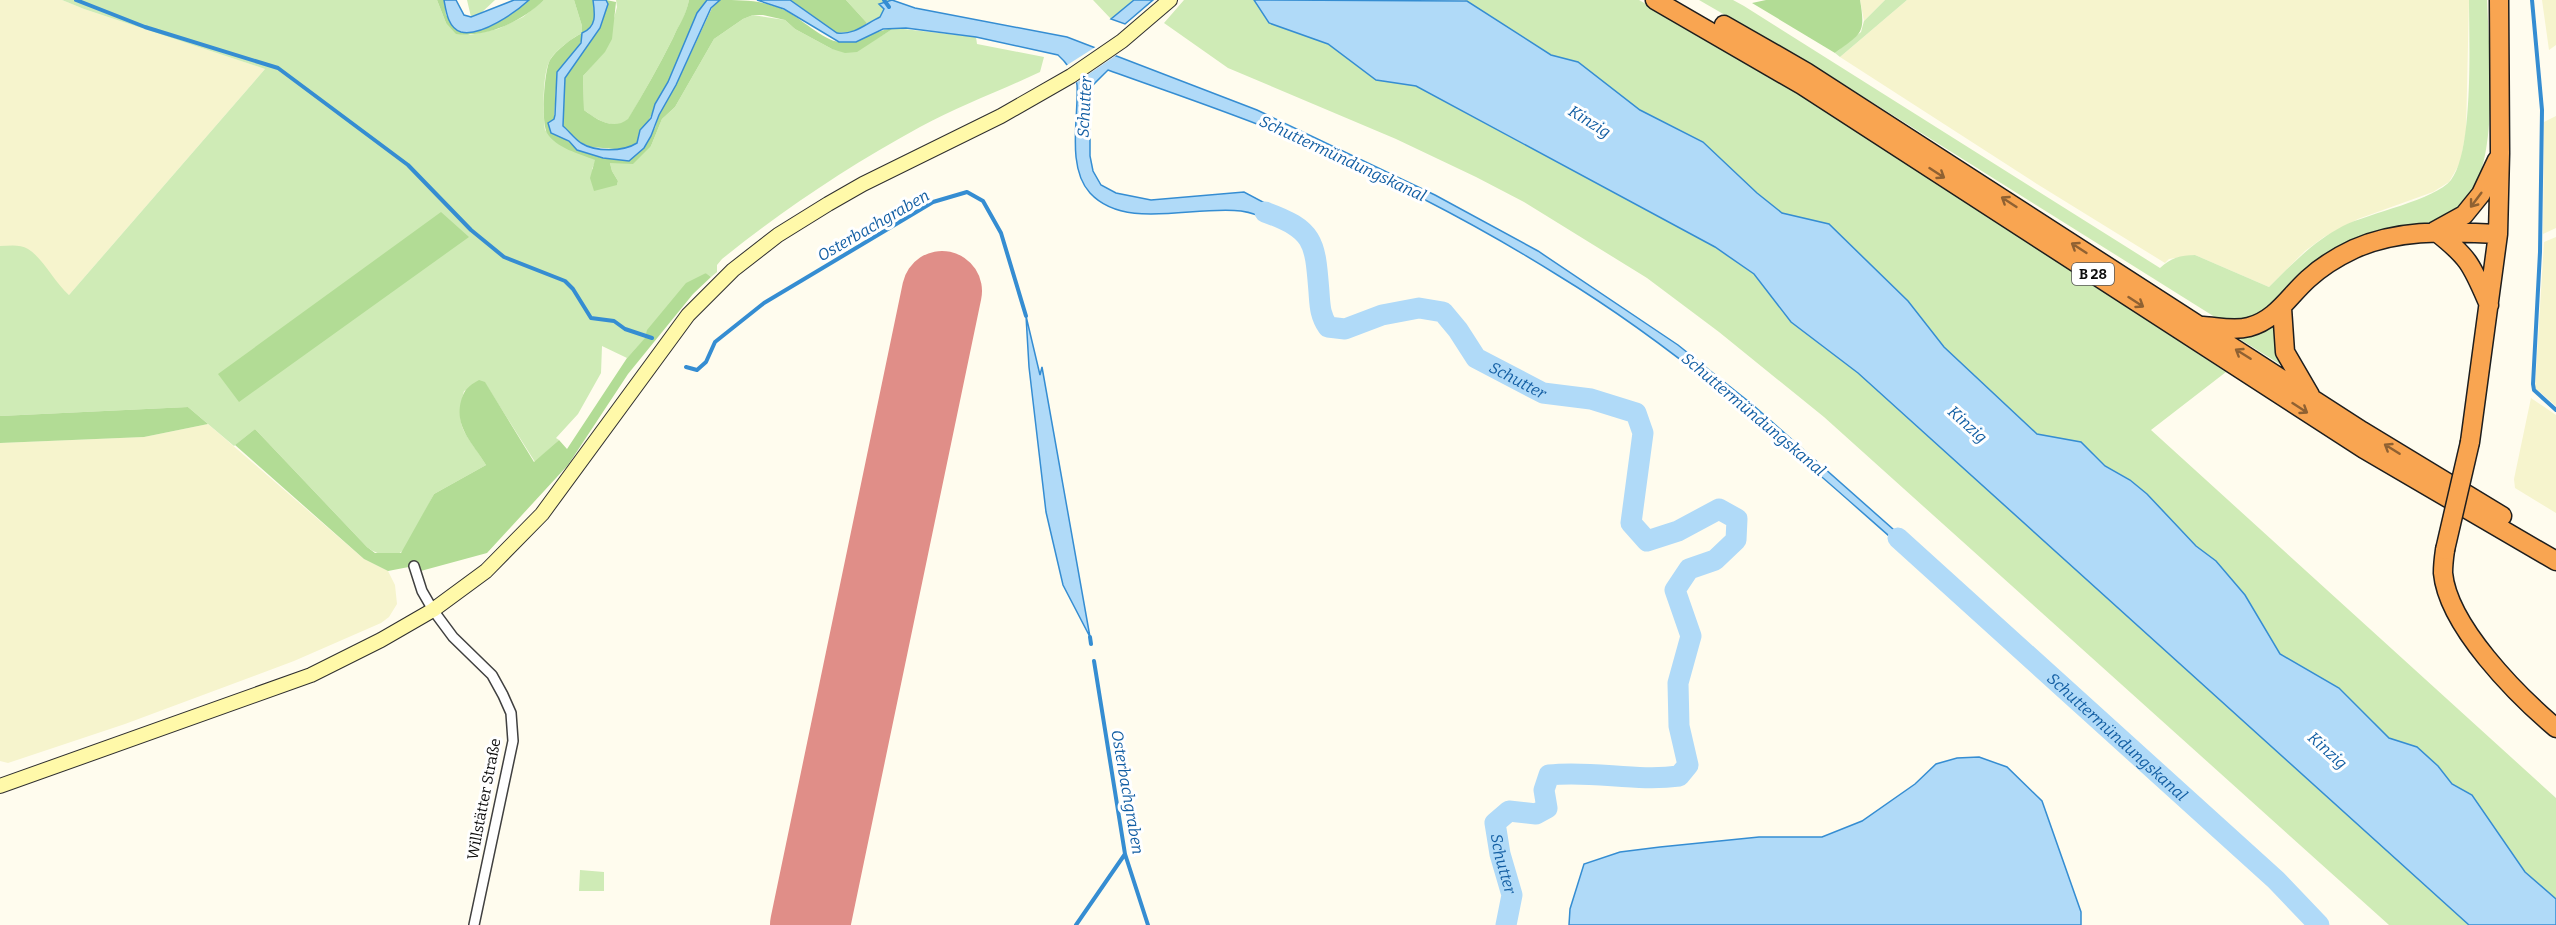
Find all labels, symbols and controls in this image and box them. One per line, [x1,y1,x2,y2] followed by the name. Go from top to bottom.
[1073,74,1096,138] water label: Schutter
[1565,101,1614,142] water label: Kinzig
[1257,111,1429,205] water label: Schuttermündungskanal
[1929,167,1945,179] one-way arrow
[814,186,933,265] water label: Osterbachgraben
[2469,191,2482,207] one-way arrow
[2000,196,2017,209] one-way arrow
[2071,241,2088,253] one-way arrow
[2072,263,2114,285] road number: B 28
[2128,296,2144,308] one-way arrow
[2235,347,2252,360] one-way arrow
[1678,349,1829,480] water label: Schuttermündungskanal
[1486,358,1551,404] water label: Schutter
[1944,402,1991,447] water label: Kinzig
[2291,402,2308,414] one-way arrow
[2384,443,2401,455] one-way arrow
[2043,669,2191,805] water label: Schuttermündungskanal
[1107,728,1148,856] water label: Osterbachgraben
[2304,728,2351,773] water label: Kinzig
[463,737,505,861] street label: Willstätter Straße
[1487,832,1521,897] water label: Schutter

